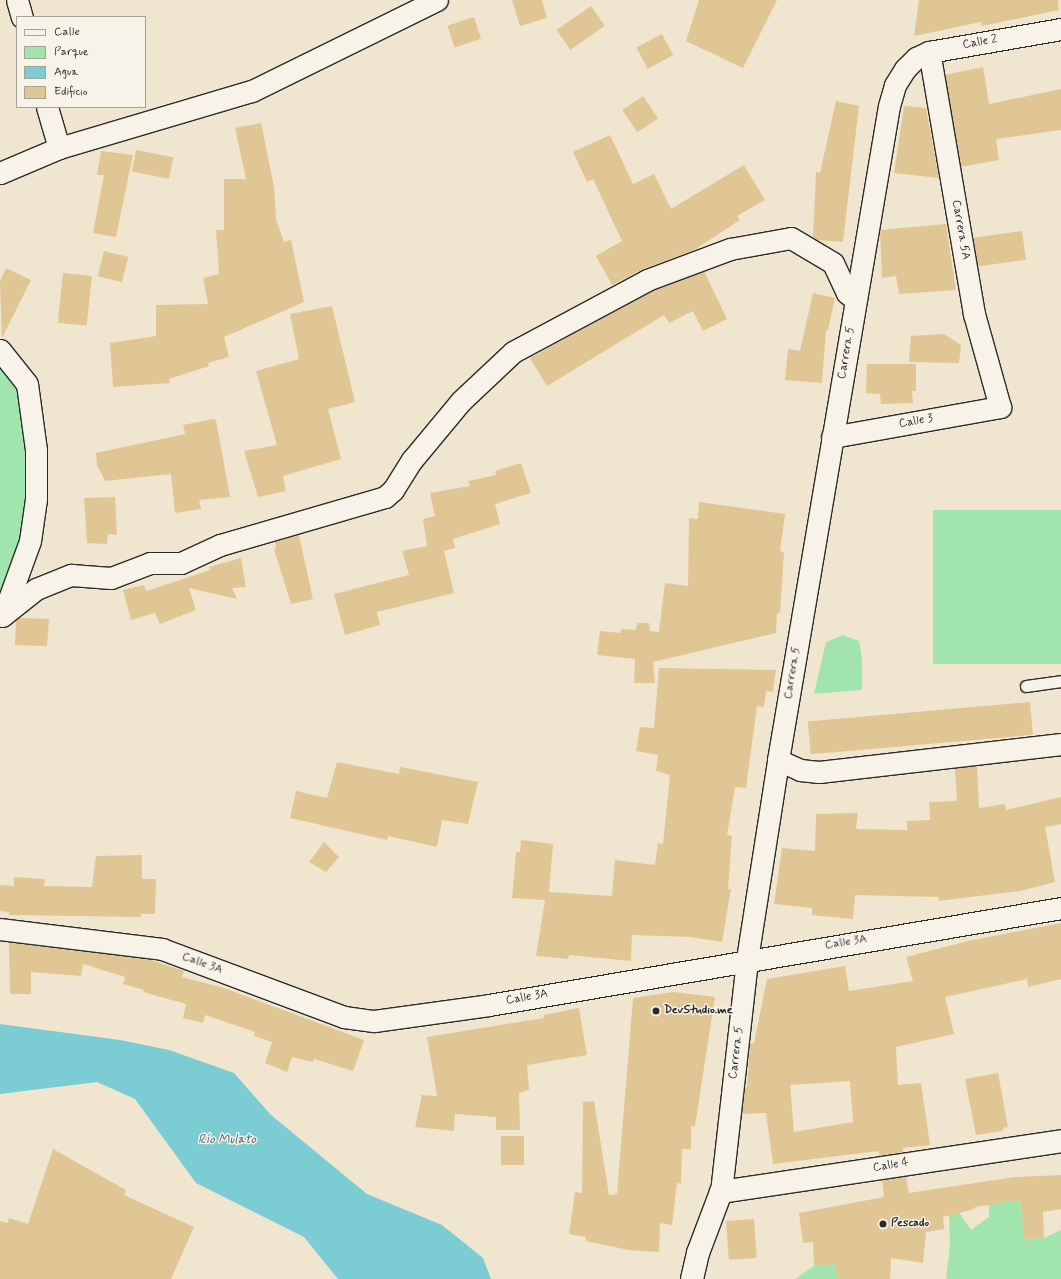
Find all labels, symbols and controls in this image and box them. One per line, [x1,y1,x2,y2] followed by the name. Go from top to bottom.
[16,16,146,108] legend
[54,24,80,40] text: Calle
[962,33,998,53] street label: Calle 2
[54,44,89,60] text: Parque
[54,64,78,80] text: Agua
[54,84,88,100] text: Edificio
[948,199,972,261] street label: Carrera 5A
[835,326,859,380] street label: Carrera 5
[898,412,934,432] street label: Calle 3
[782,646,804,700] street label: Carrera 5
[824,933,868,953] street label: Calle 3A
[180,950,224,978] street label: Calle 3A
[505,987,549,1009] street label: Calle 3A
[664,1004,733,1018] place label: DevStudio.me
[651,1006,661,1016] marker: DevStudio.me
[727,1026,747,1080] street label: Carrera 5
[199,1132,255,1148] water label: Río Mulato
[872,1156,910,1176] street label: Calle 4
[891,1217,929,1231] place label: Pescado
[878,1219,888,1229] marker: Pescado

